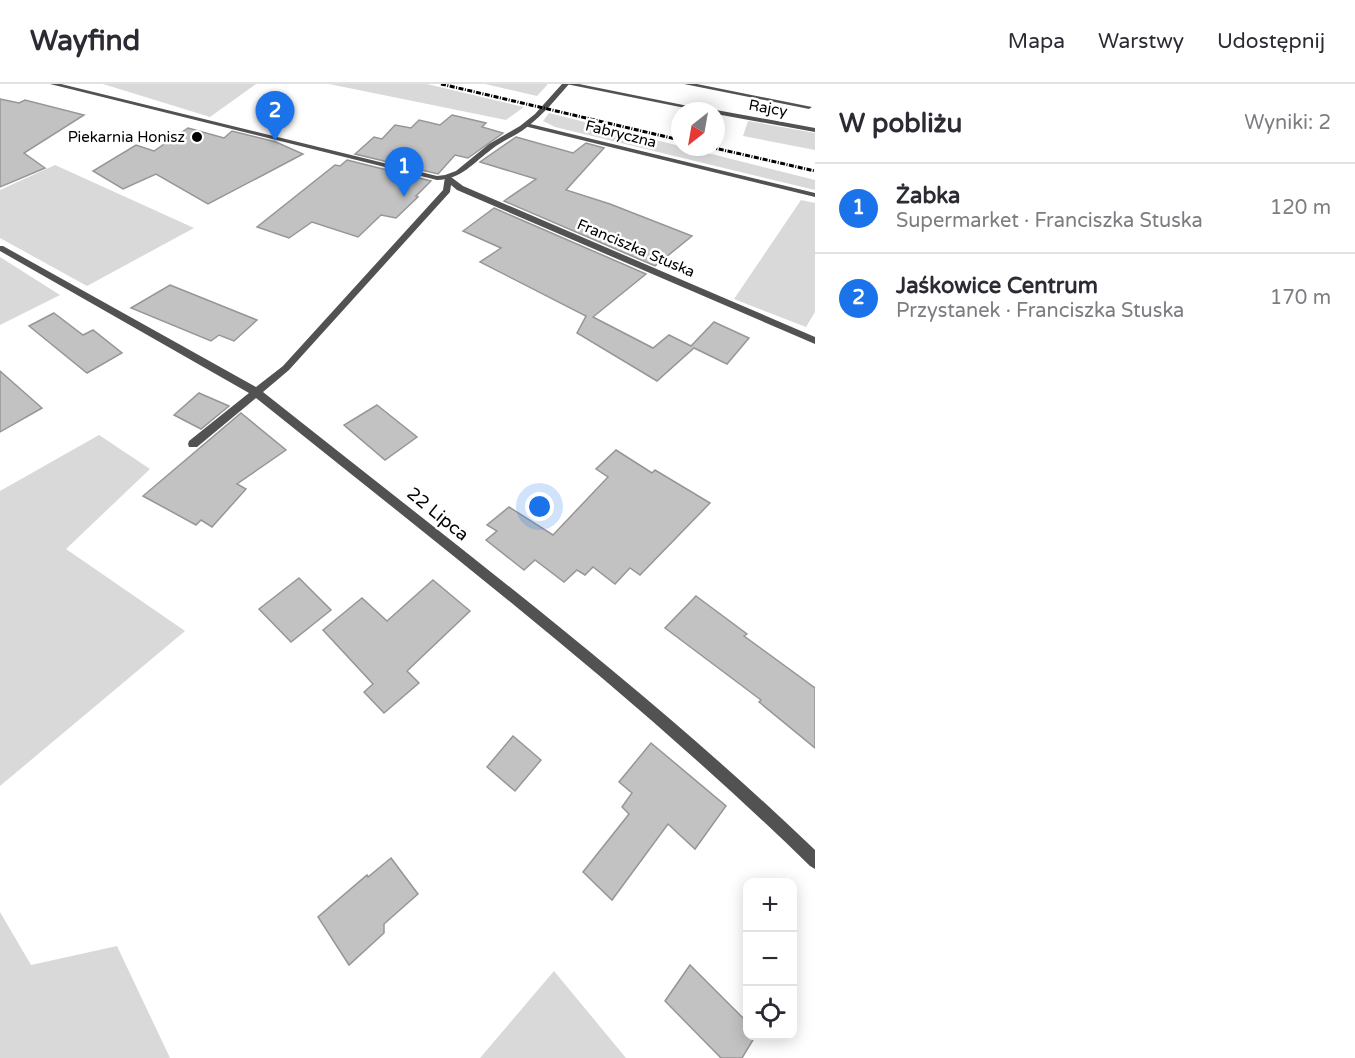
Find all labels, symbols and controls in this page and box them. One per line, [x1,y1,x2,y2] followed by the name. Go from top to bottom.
[30,24,140,58] text: Wayfind
[1008,29,1065,54] text: Mapa
[1098,29,1184,54] text: Warstwy
[1217,29,1325,54] text: Udostępnij
[256,92,294,141] pin: 2
[747,96,789,120] street label: Rajcy
[671,102,725,156] north arrow
[839,108,962,139] text: W pobliżu
[1244,111,1331,135] text: Wyniki: 2
[584,116,658,152] street label: Fabryczna
[68,128,185,146] place label: Piekarnia Honisz
[190,130,204,144] marker: Piekarnia Honisz
[384,147,424,197] pin: 1
[896,183,960,209] text: Żabka
[852,196,865,220] text: 1
[1270,196,1331,220] text: 120 m
[896,209,1203,233] text: Supermarket · Franciszka Stuska
[574,215,698,281] street label: Franciszka Stuska
[896,273,1098,299] text: Jaśkowice Centrum
[852,286,865,310] text: 2
[1270,286,1331,310] text: 170 m
[896,299,1184,323] text: Przystanek · Franciszka Stuska
[403,482,473,546] street label: 22 Lipca
[525,492,554,521] your location
[743,878,797,1040] map controls
[743,878,797,932] button: +
[743,932,797,986] button: −
[743,986,797,1040] button: locate

